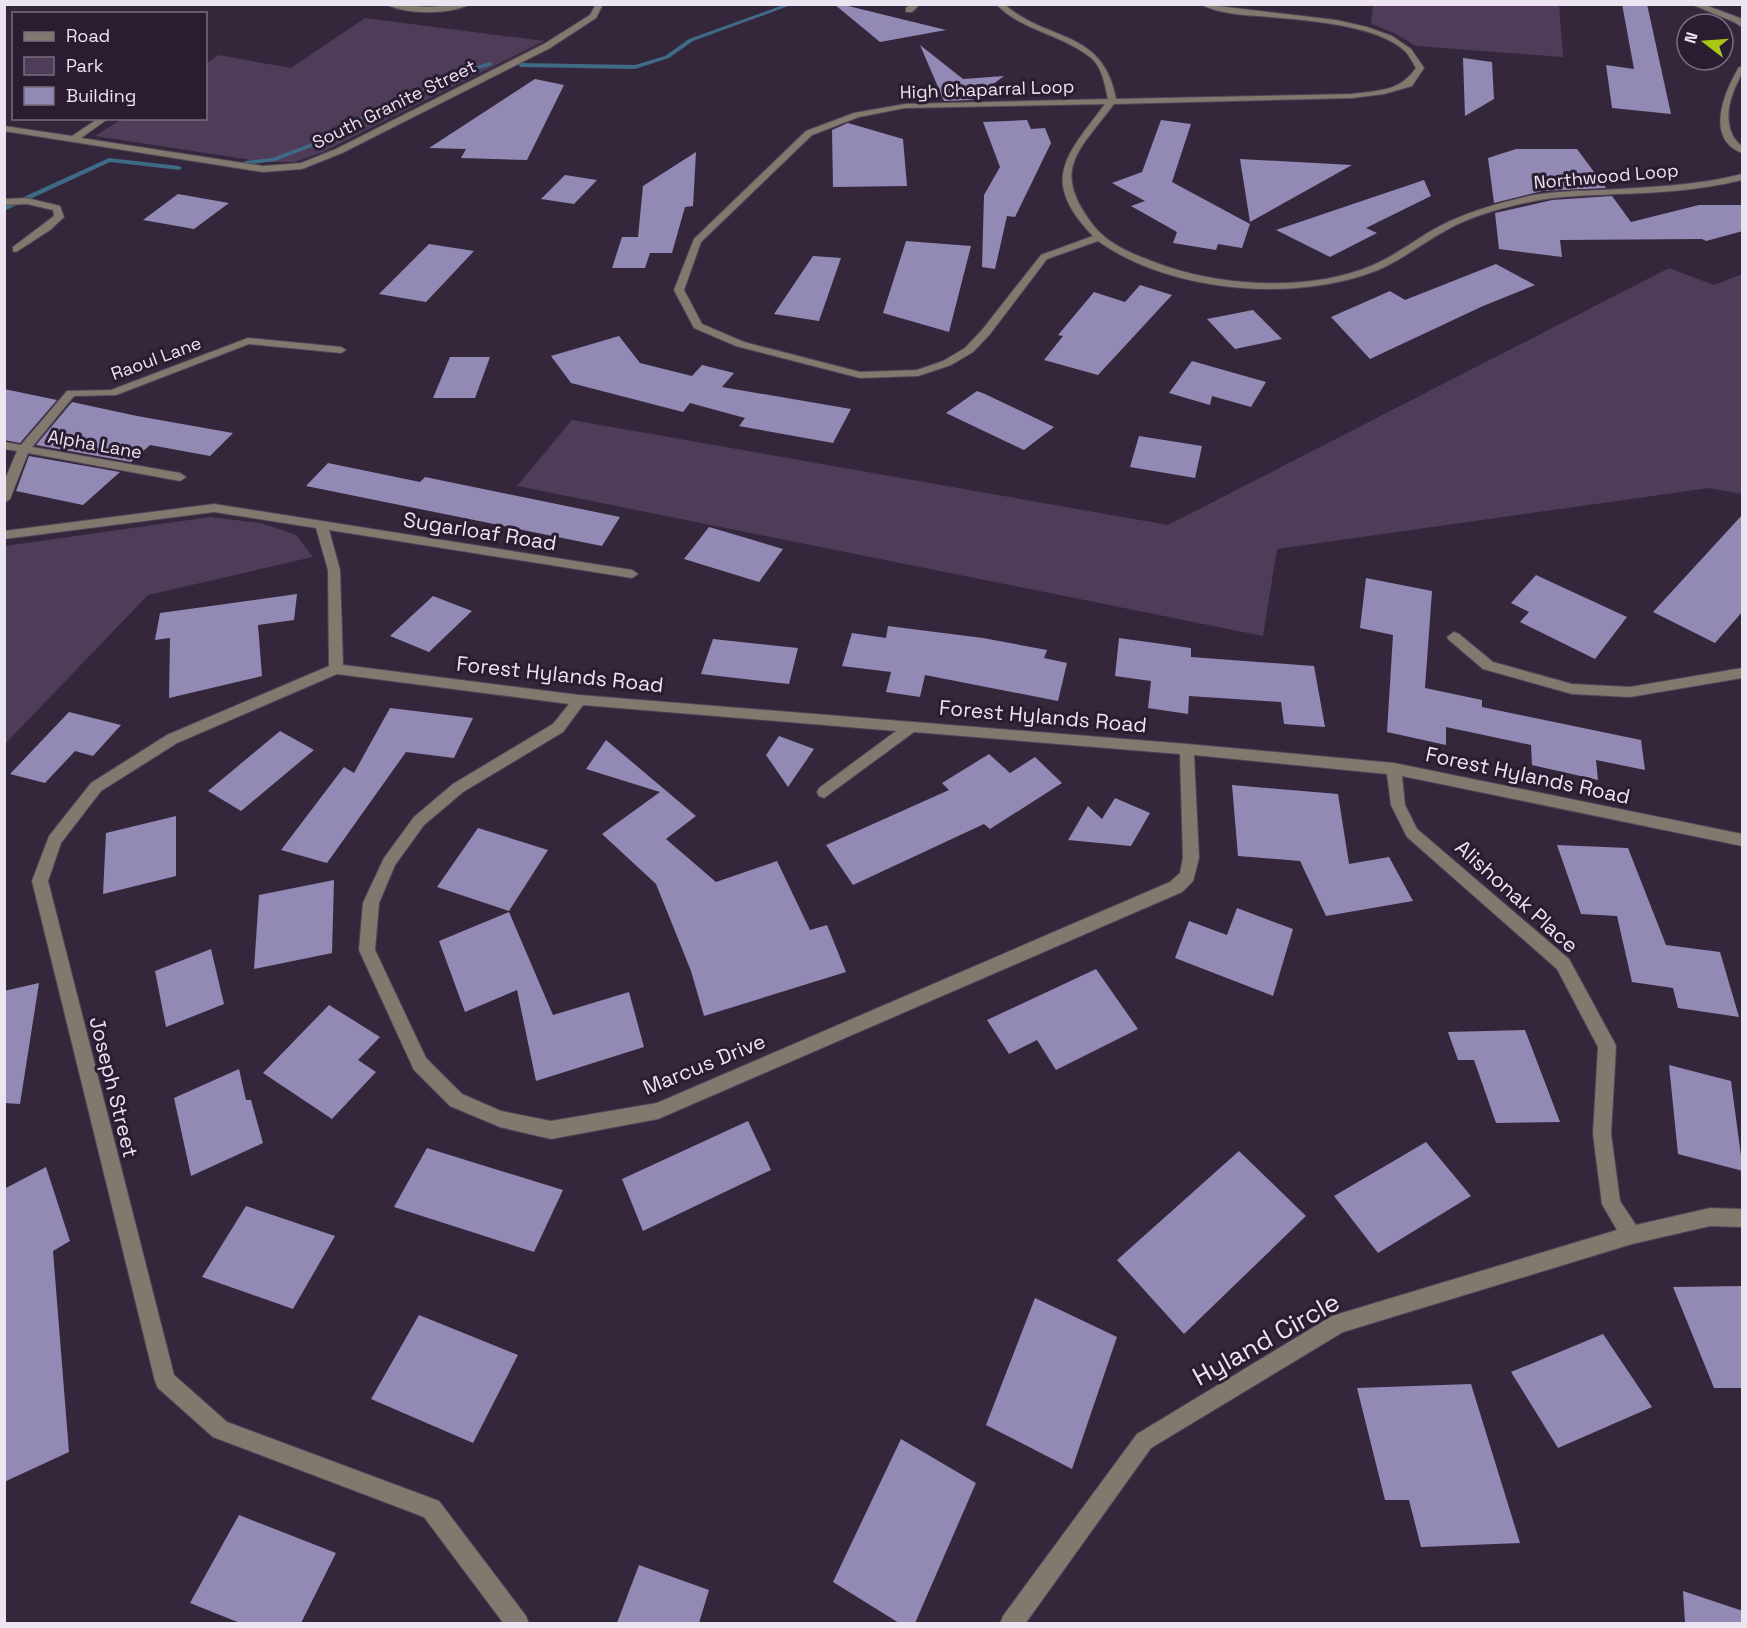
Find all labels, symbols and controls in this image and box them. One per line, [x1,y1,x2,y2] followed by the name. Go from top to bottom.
[12,12,207,120] legend
[1675,12,1735,72] north arrow
[66,24,110,47] text: Road
[1680,30,1703,46] text: N
[66,54,104,77] text: Park
[308,54,480,154] street label: South Granite Street
[899,74,1075,104] street label: High Chaparral Loop
[66,84,136,107] text: Building
[1533,158,1679,194] street label: Northwood Loop
[108,331,204,385] street label: Raoul Lane
[46,424,144,464] street label: Alpha Lane
[401,506,559,556] street label: Sugarloaf Road
[455,650,665,698] street label: Forest Hylands Road
[938,693,1148,739] street label: Forest Hylands Road
[1423,740,1633,810] street label: Forest Hylands Road
[1450,834,1584,958] street label: Alishonak Place
[83,1014,145,1160] street label: Joseph Street
[639,1027,769,1101] street label: Marcus Drive
[1186,1285,1346,1393] street label: Hyland Circle

